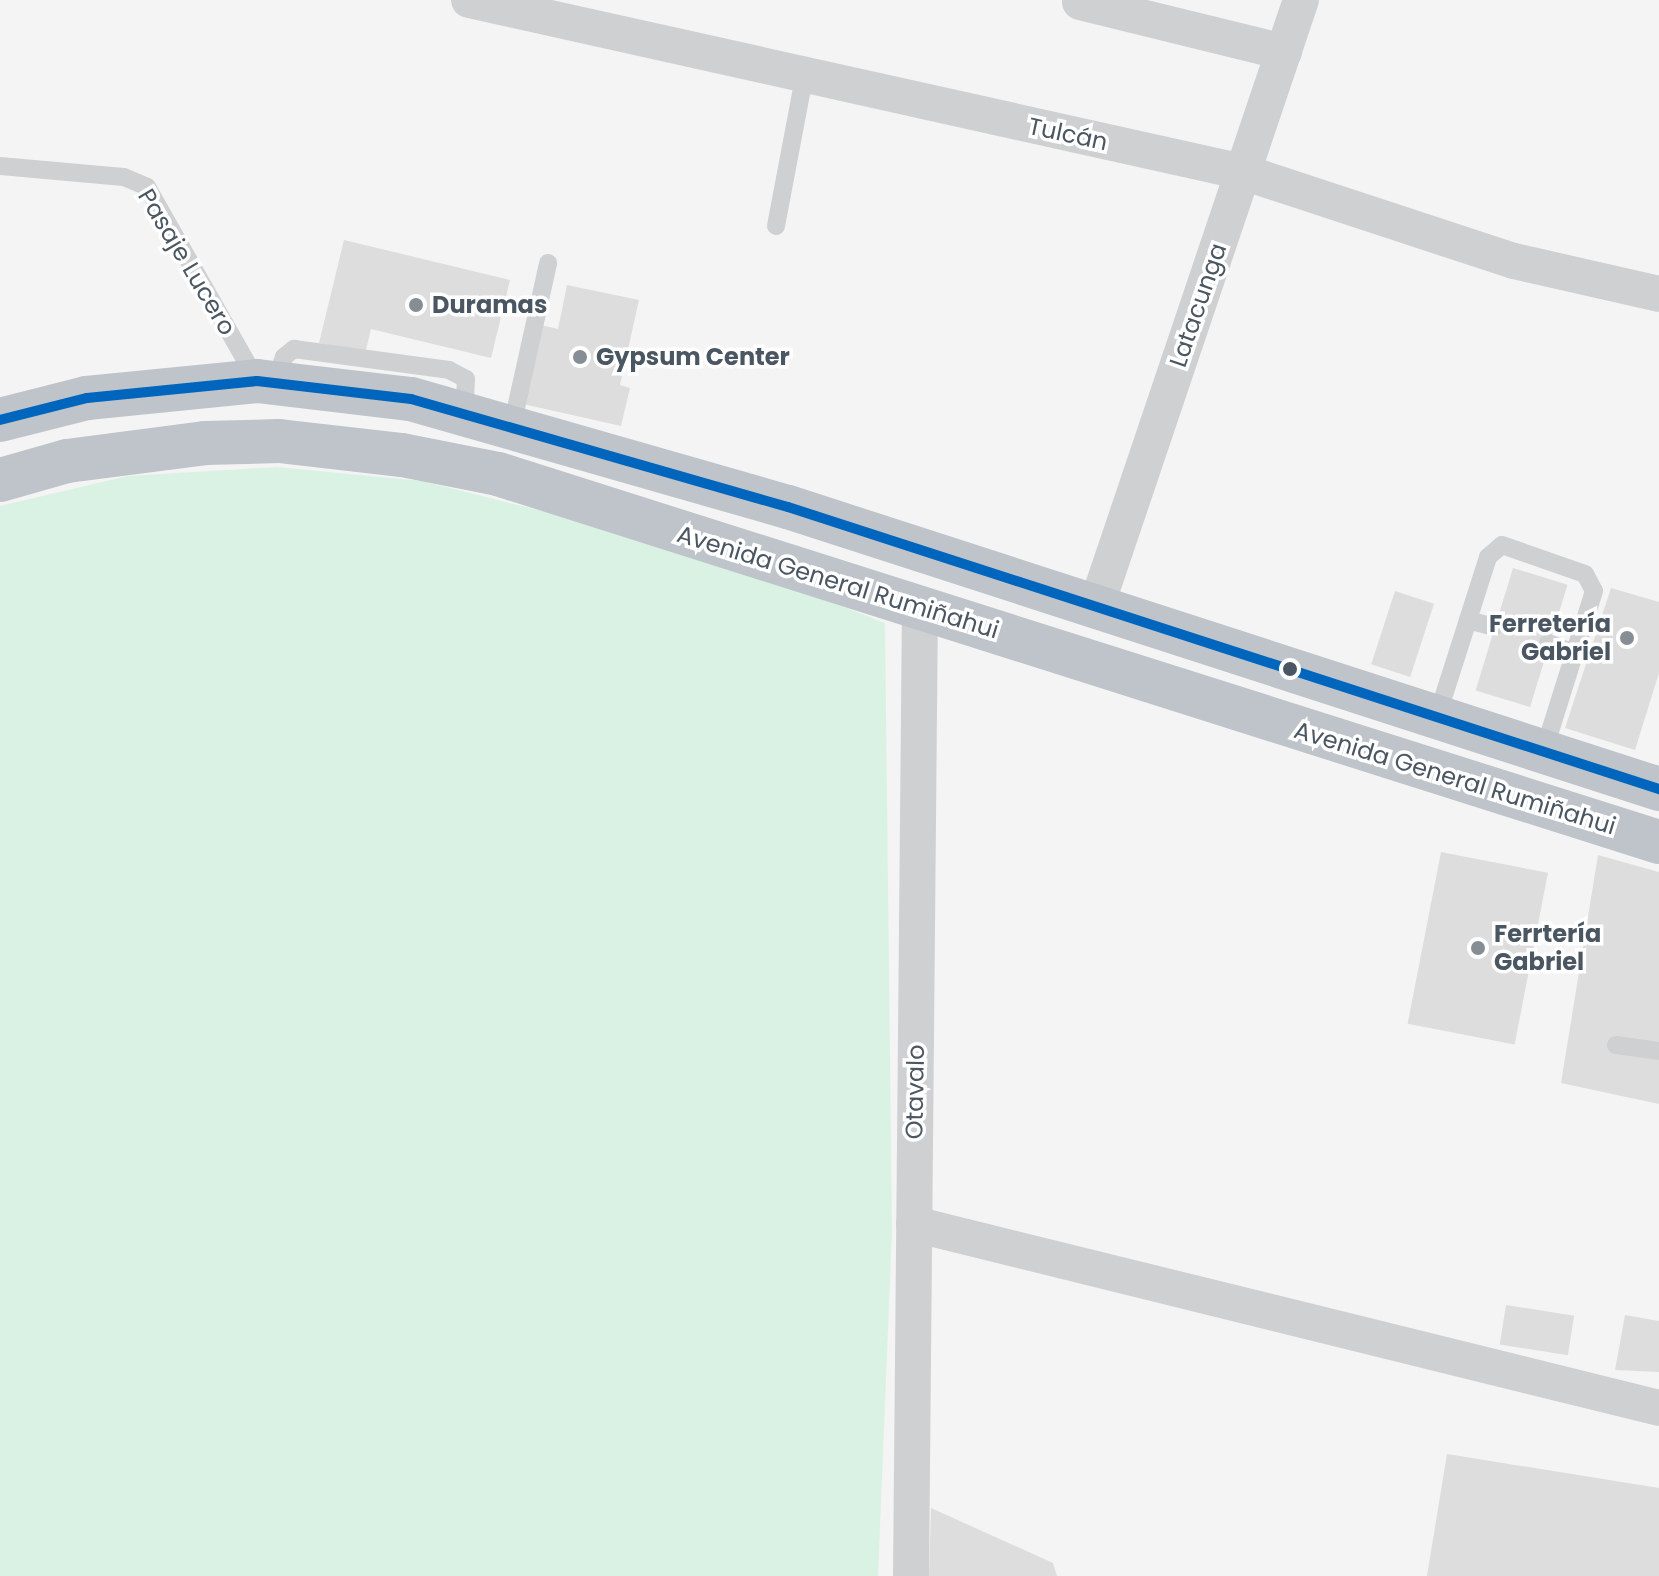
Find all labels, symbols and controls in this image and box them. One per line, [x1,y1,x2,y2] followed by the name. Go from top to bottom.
[1026,112,1110,156] street label: Tulcán
[132,184,242,340] street label: Pasaje Lucero
[1163,239,1233,371] street label: Latacunga
[432,291,547,319] place label: Duramas
[407,296,425,314] marker: Duramas
[596,343,790,371] place label: Gypsum Center
[571,348,589,366] marker: Gypsum Center
[674,519,1002,645] street label: Avenida General Rumiñahui
[1489,610,1611,666] place label: Ferretería Gabriel
[1618,629,1636,647] marker: Ferretería Gabriel
[1282,661,1298,677] unlabelled marker
[1291,715,1619,841] street label: Avenida General Rumiñahui
[1494,920,1601,976] place label: Ferrtería Gabriel
[1469,939,1487,957] marker: Ferrtería Gabriel
[900,1044,930,1140] street label: Otavalo

